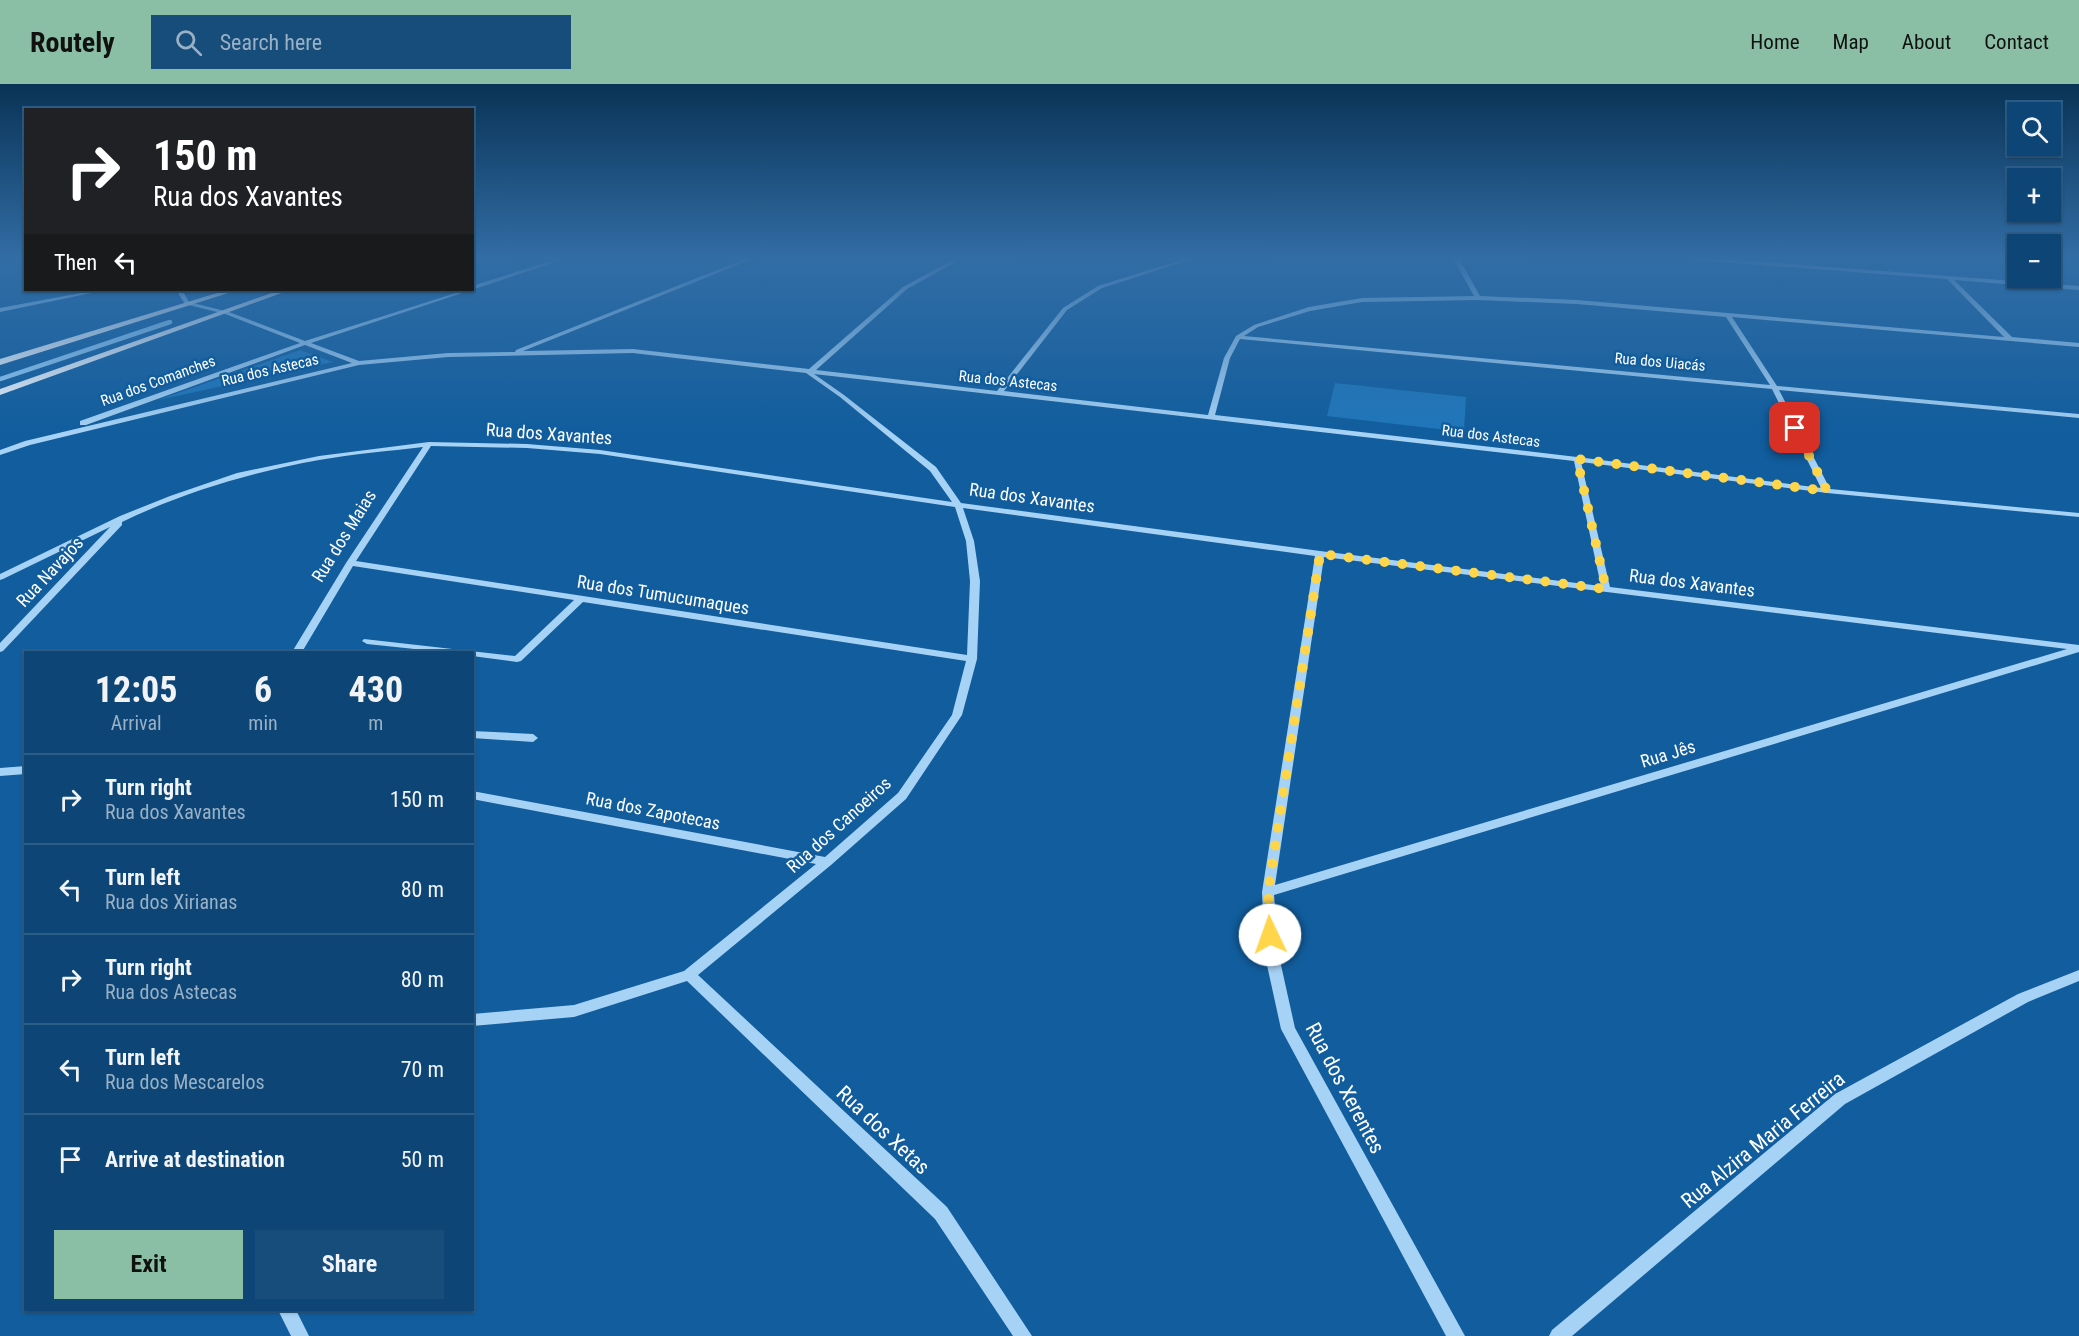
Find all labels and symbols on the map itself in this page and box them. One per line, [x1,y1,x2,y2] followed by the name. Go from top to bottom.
[1614,349,1706,375] street label: Rua dos Uiacás
[220,350,320,390] street label: Rua dos Astecas
[98,352,218,410] street label: Rua dos Comanches
[958,367,1058,395] street label: Rua dos Astecas
[1769,402,1820,453] pin
[485,419,613,448] street label: Rua dos Xavantes
[1441,421,1541,451] street label: Rua dos Astecas
[968,478,1096,517] street label: Rua dos Xavantes
[307,486,380,586] street label: Rua dos Maias
[12,532,87,611] street label: Rua Navajos
[1628,564,1756,601] street label: Rua dos Xavantes
[576,571,751,618] street label: Rua dos Tumucumaques
[1638,735,1698,772] street label: Rua Jês
[782,772,895,877] street label: Rua dos Canoeiros
[584,787,722,834] street label: Rua dos Zapotecas
[1238,903,1302,967] position arrow
[1300,1019,1390,1157] street label: Rua dos Xerentes
[1677,1067,1849,1213] street label: Rua Alzira Maria Ferreira
[831,1081,935,1179] street label: Rua dos Xetas

